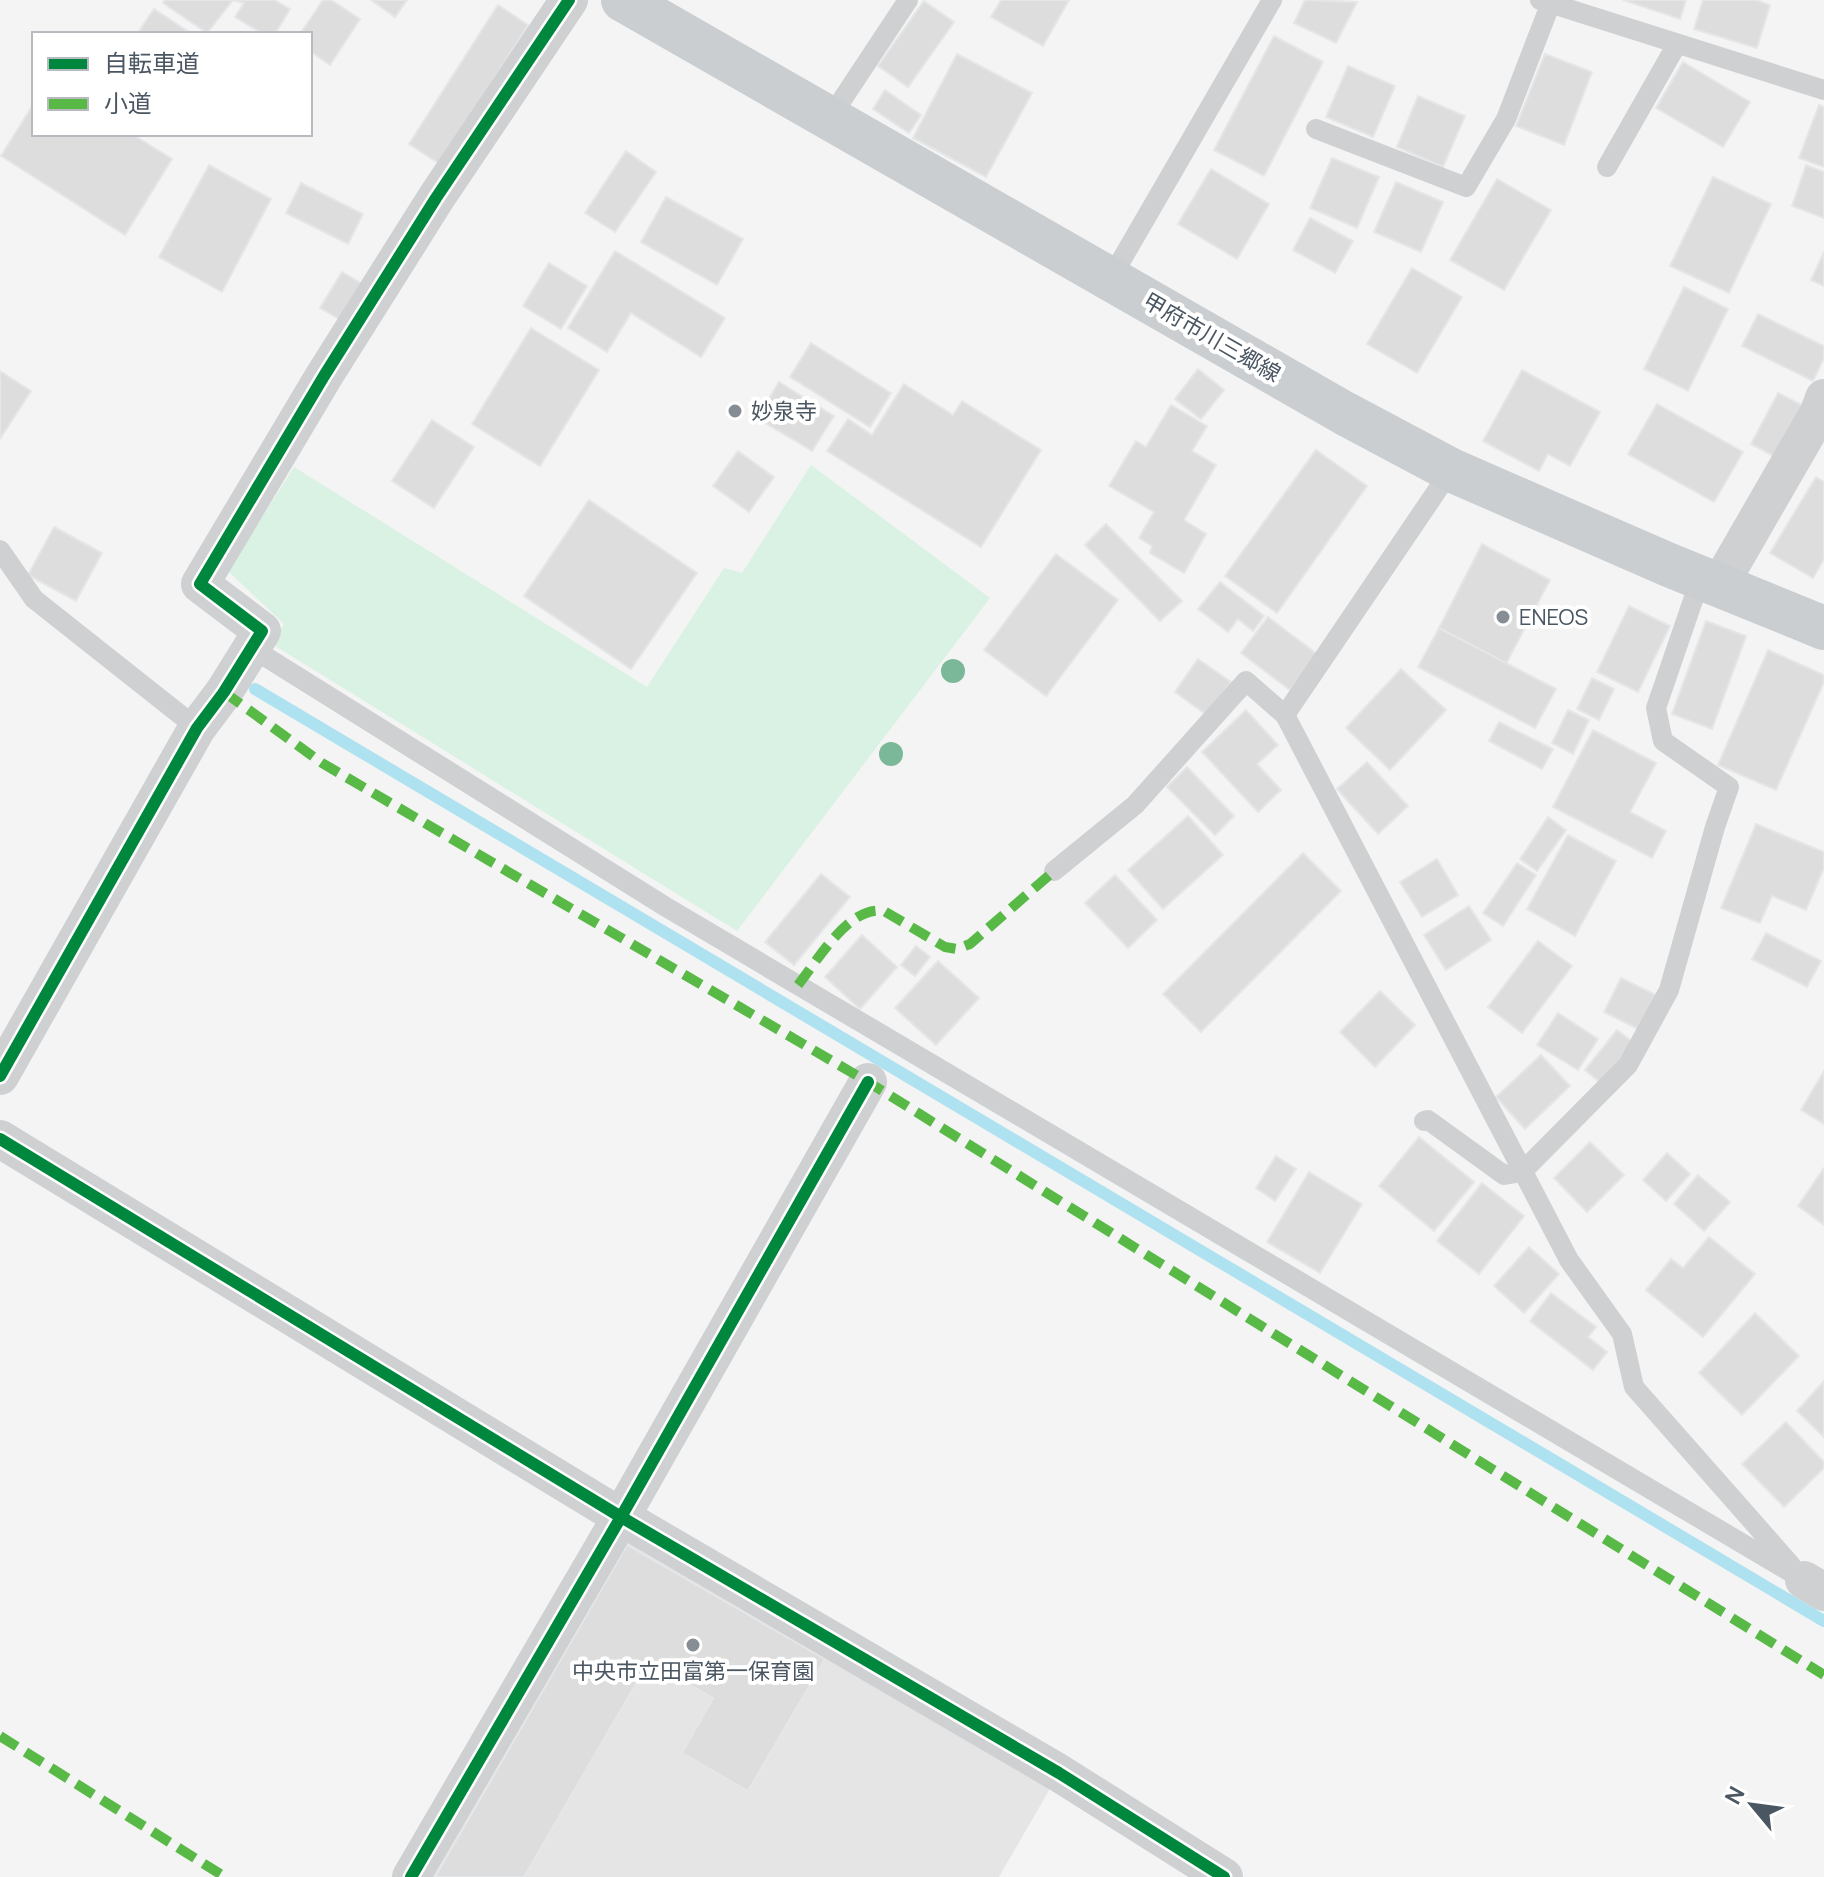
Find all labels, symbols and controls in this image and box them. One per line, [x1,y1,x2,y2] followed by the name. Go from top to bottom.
[32,32,312,136] legend
[104,46,200,79] text: 自転車道
[104,86,152,119] text: 小道
[1138,286,1286,388] street label: 甲府市川三郷線
[751,396,817,426] place label: 妙泉寺
[726,402,744,420] marker: 妙泉寺
[1519,602,1588,632] place label: ENEOS
[1494,608,1512,626] marker: ENEOS
[684,1636,702,1654] marker: 中央市立田富第一保育園
[572,1656,814,1686] place label: 中央市立田富第一保育園
[1712,1765,1792,1845] north arrow
[1718,1781,1751,1809] text: N

